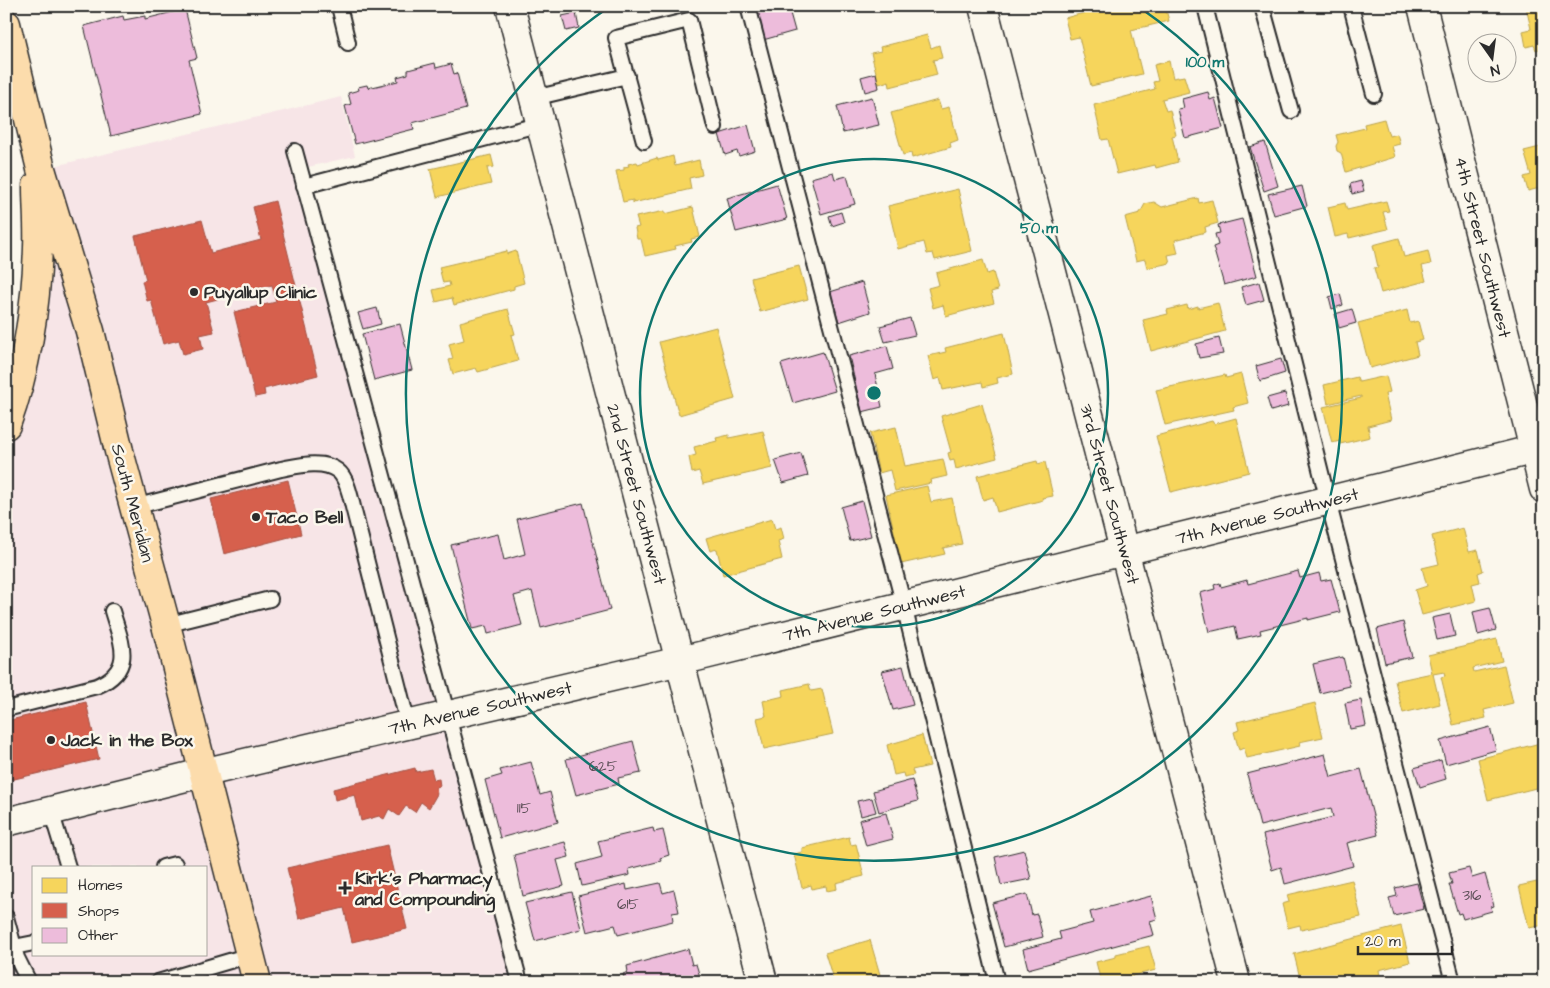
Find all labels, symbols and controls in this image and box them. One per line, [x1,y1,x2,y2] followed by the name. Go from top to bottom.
[1468,32,1518,82] north arrow
[1186,52,1225,73] text: 100 m
[1488,59,1502,80] text: N
[1448,154,1517,341] street label: 4th Street Southwest
[1020,218,1058,239] text: 50 m
[204,280,318,306] place label: Puyallup Clinic
[188,286,200,298] marker: Puyallup Clinic
[865,384,883,402] centre of rings
[600,401,673,588] street label: 2nd Street Southwest
[1073,401,1146,588] street label: 3rd Street Southwest
[105,441,160,565] street label: South Meridian
[1173,481,1362,551] street label: 7th Avenue Southwest
[265,505,343,530] place label: Taco Bell
[250,511,262,523] marker: Taco Bell
[780,578,969,648] street label: 7th Avenue Southwest
[386,675,575,742] street label: 7th Avenue Southwest
[60,728,193,753] place label: Jack in the Box
[45,734,57,746] marker: Jack in the Box
[589,756,618,777] house number: 625
[517,798,532,819] house number: 115
[32,866,208,956] legend
[354,866,496,913] place label: Kirk's Pharmacy and Compounding
[78,875,123,896] text: Homes
[339,882,351,894] marker: Kirk's Pharmacy and Compounding
[1463,885,1482,906] house number: 316
[617,894,639,915] house number: 615
[78,901,120,922] text: Shops
[1358,923,1451,955] scale bar
[78,925,118,946] text: Other
[1365,931,1401,952] text: 20 m

